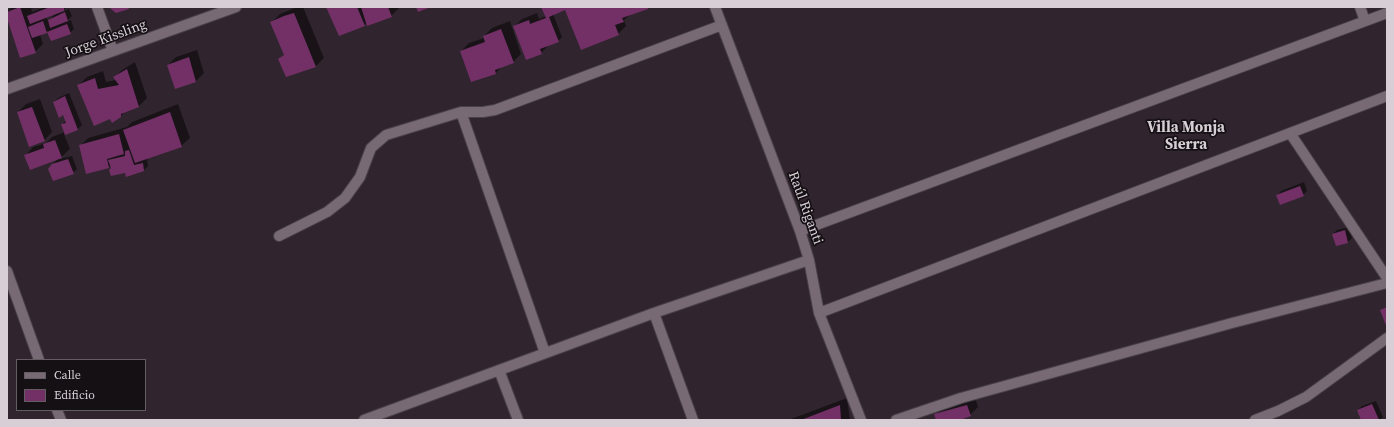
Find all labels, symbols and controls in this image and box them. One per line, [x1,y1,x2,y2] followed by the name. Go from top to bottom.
[63,16,149,62] street label: Jorge Kissling
[1147,119,1225,154] district label: Villa Monja Sierra
[784,169,826,247] street label: Raúl Riganti
[16,359,146,411] legend
[54,367,81,383] text: Calle
[54,387,95,403] text: Edificio

